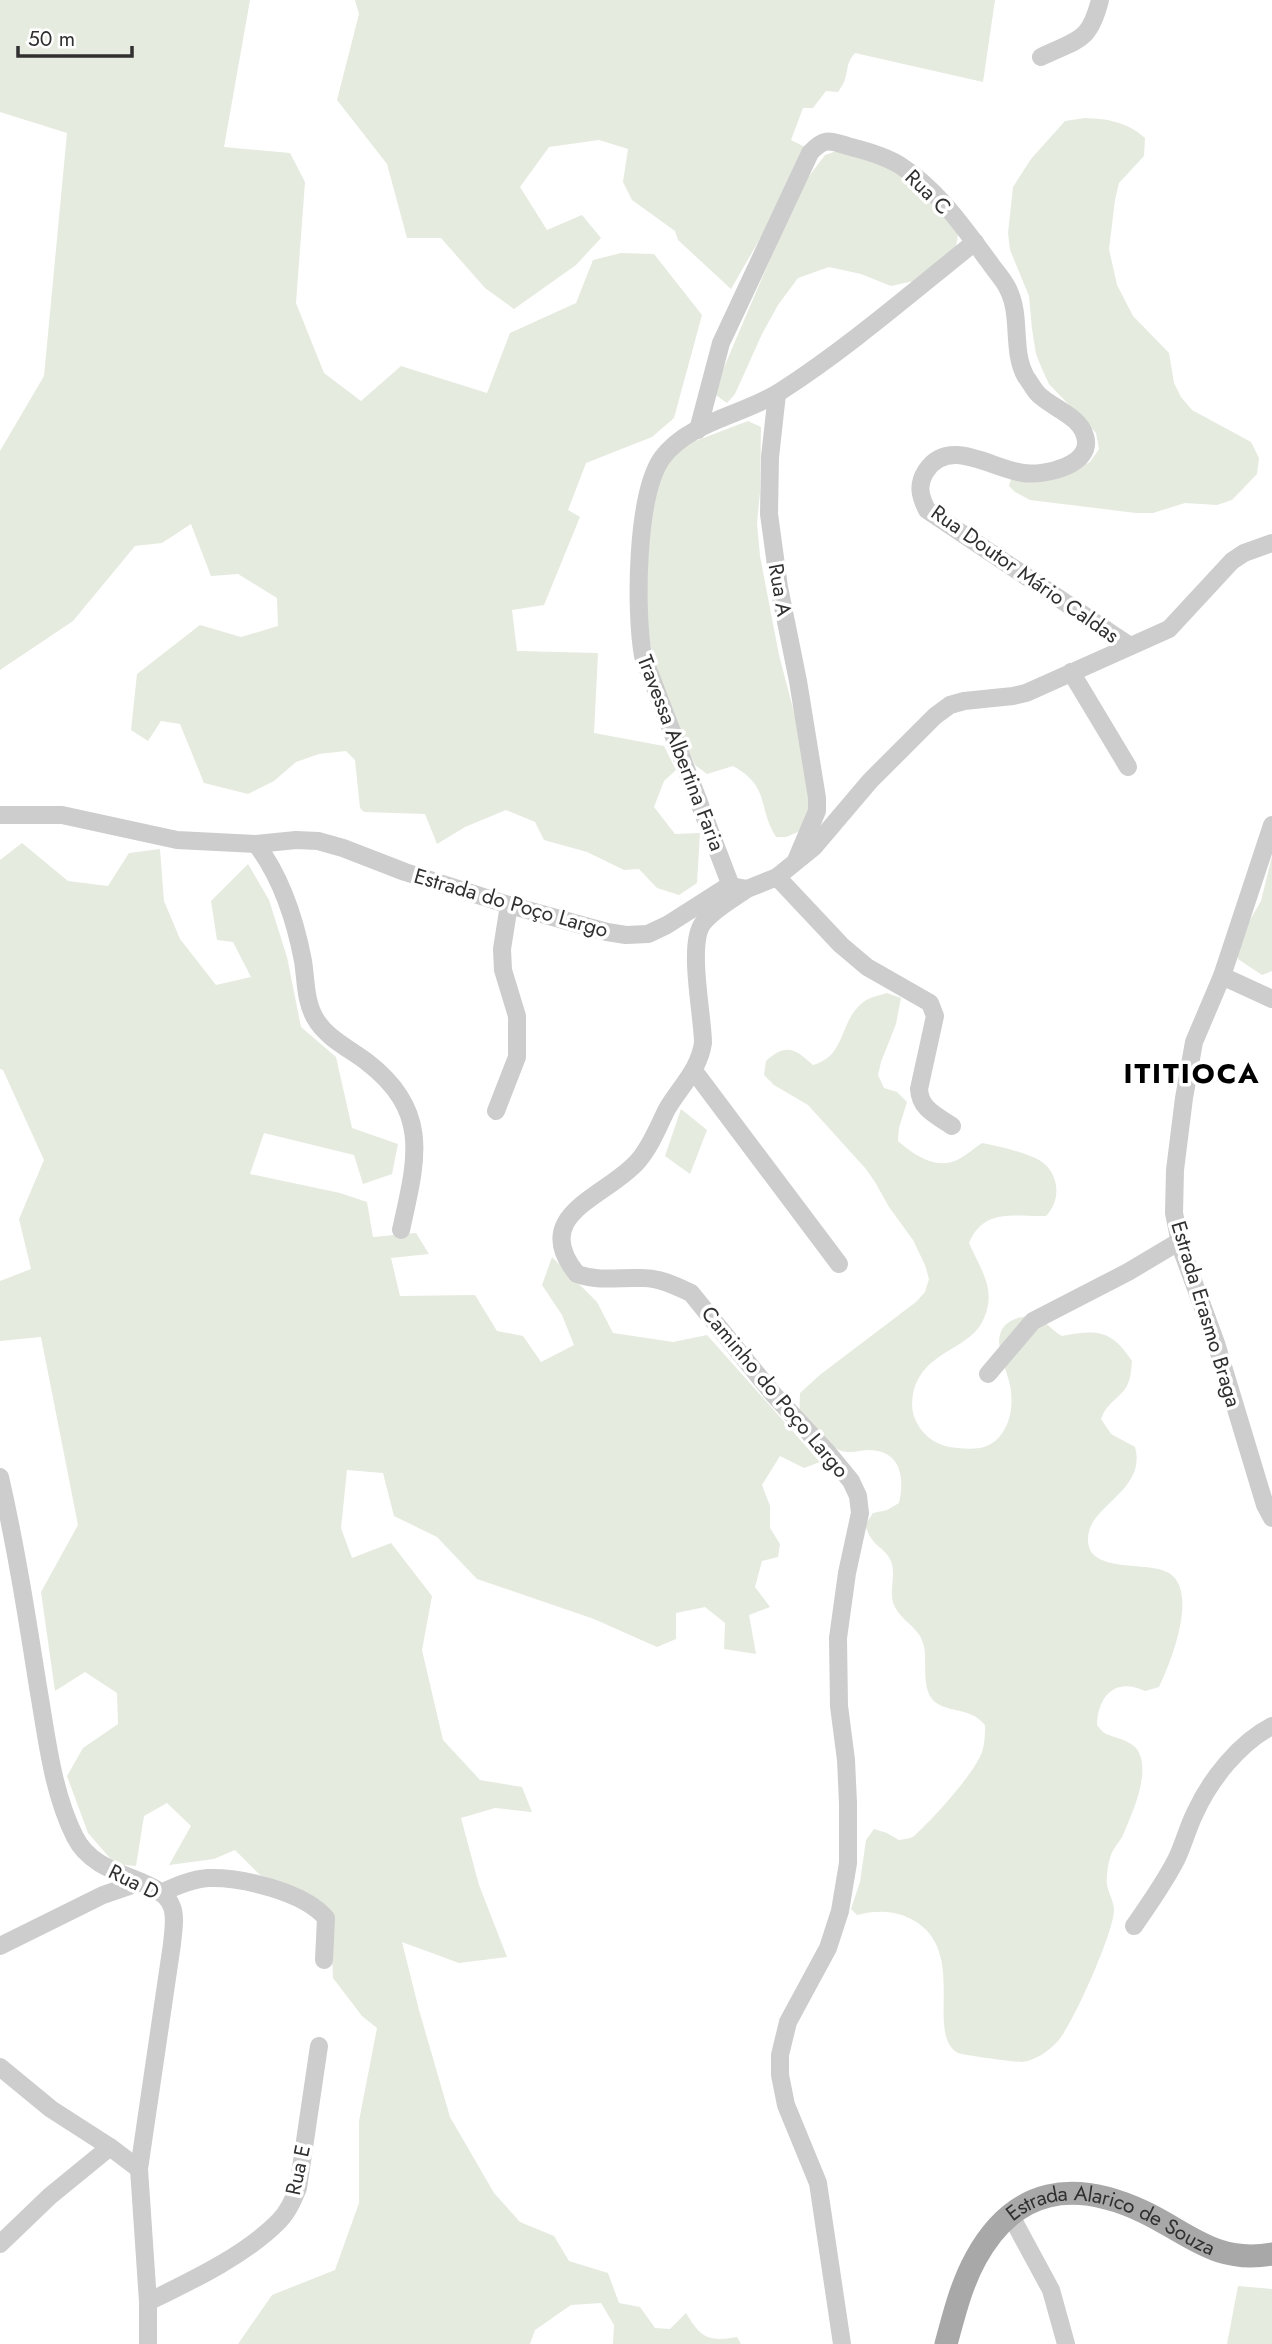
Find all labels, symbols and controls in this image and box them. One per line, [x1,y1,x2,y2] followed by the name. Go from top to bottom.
[18,14,131,58] scale bar
[28,24,75,54] text: 50 m
[898,163,958,221] street label: Rua C
[925,498,1125,650] street label: Rua Doutor Mário Caldas
[761,561,799,619] street label: Rua A
[630,651,732,855] street label: Travessa Albertina Faria
[410,861,612,945] street label: Estrada do Poço Largo
[1123,1053,1261,1094] district label: ITITIOCA
[1163,1217,1249,1411] street label: Estrada Erasmo Braga
[694,1300,856,1484] street label: Caminho do Poço Largo
[103,1857,165,1907] street label: Rua D
[278,2142,318,2198] street label: Rua E
[1000,2178,1220,2263] street label: Estrada Alarico de Souza

